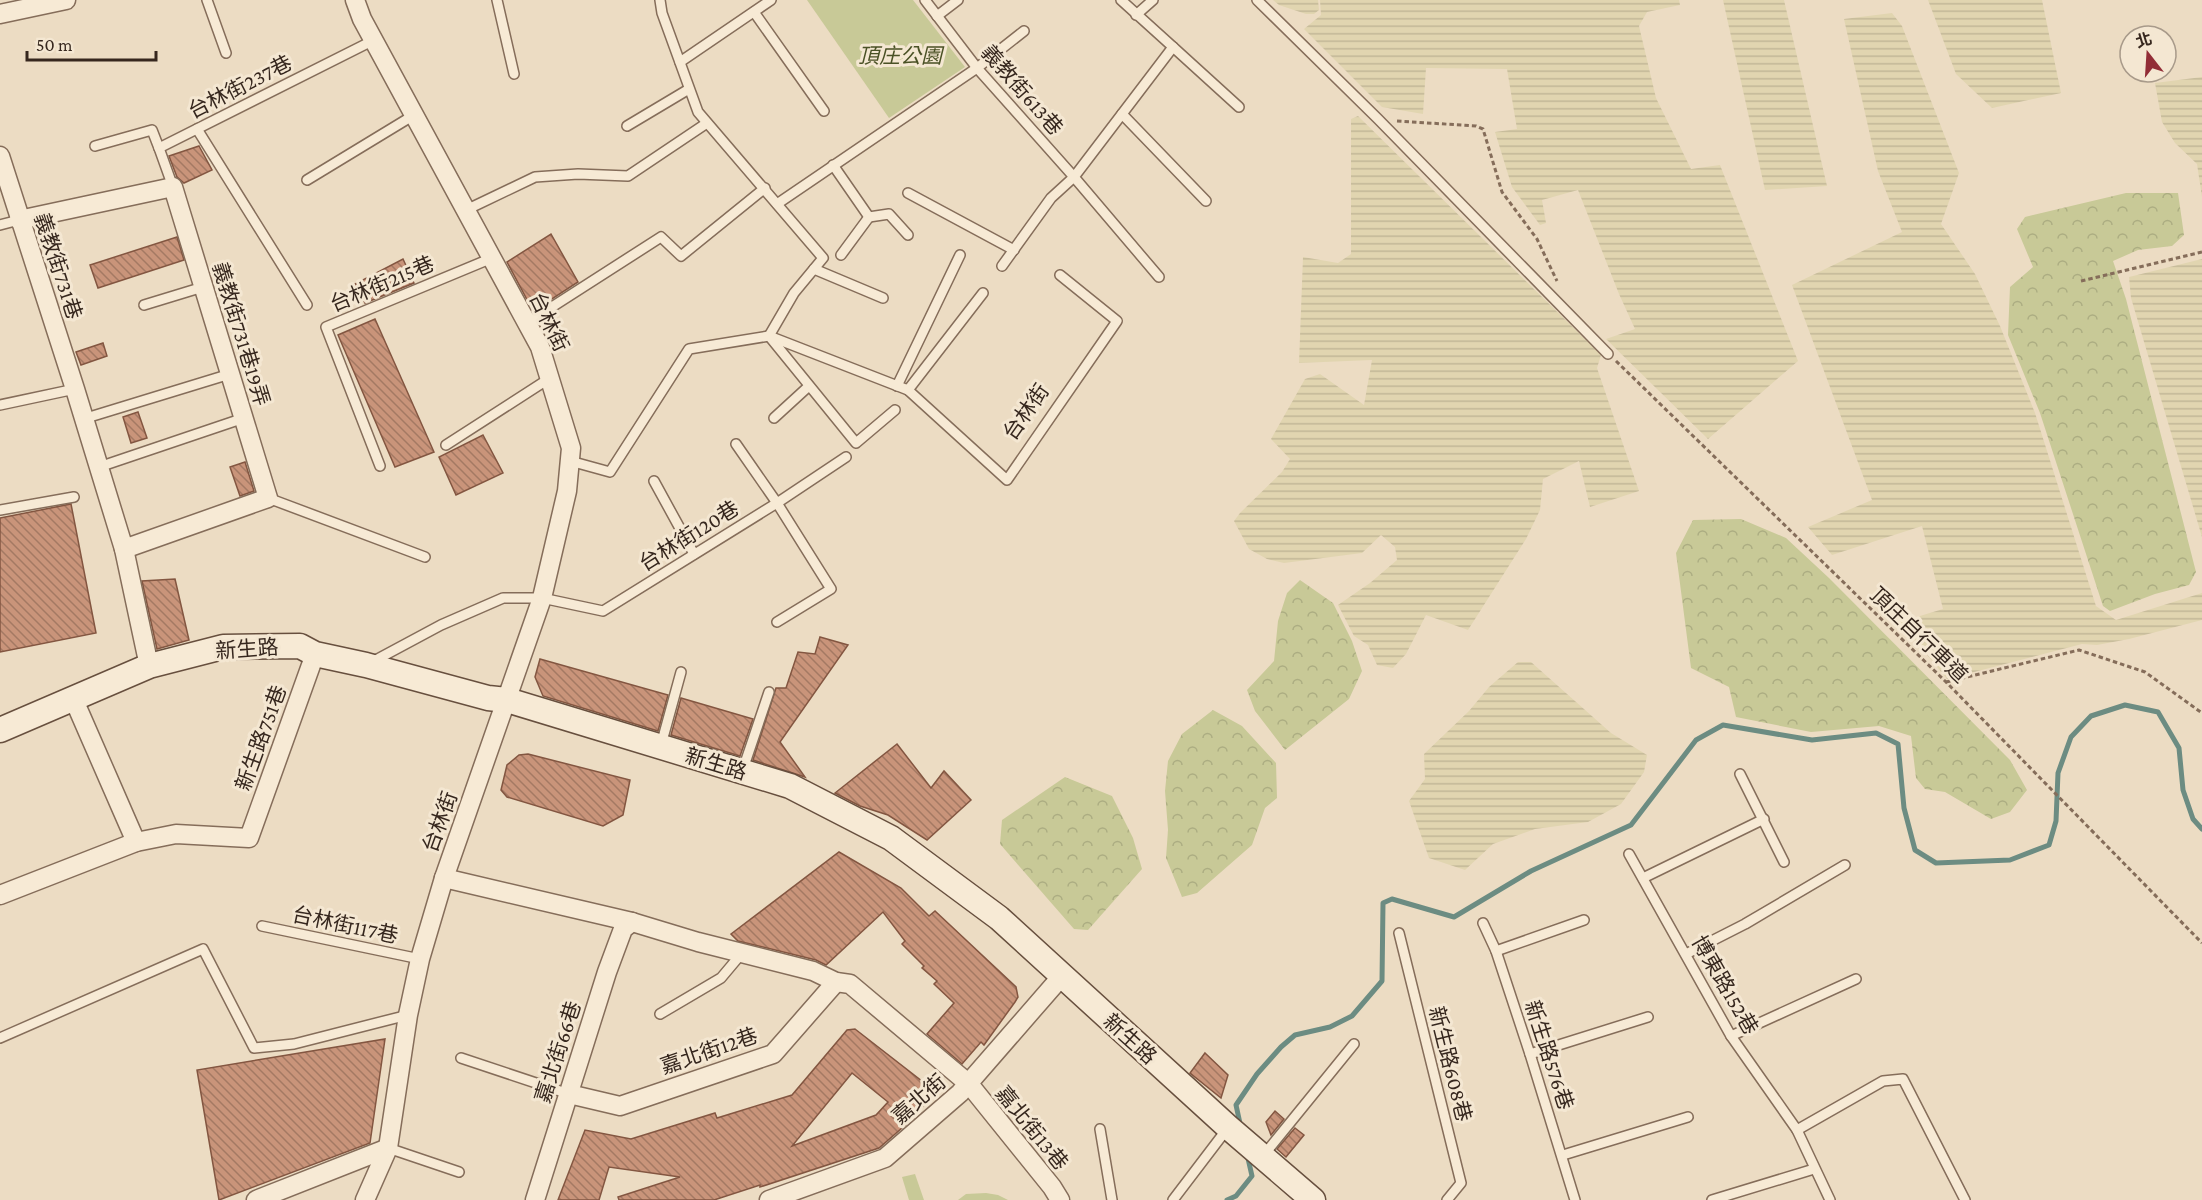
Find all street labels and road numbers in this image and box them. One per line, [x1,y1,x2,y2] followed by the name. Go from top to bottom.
[976,40,1068,140] street label: 義教街613巷
[184,51,296,123] street label: 台林街237巷
[30,210,86,322] street label: 義教街731巷
[326,251,438,317] street label: 台林街215巷
[208,259,274,409] street label: 義教街731巷19弄
[524,288,574,356] street label: 台林街
[998,379,1054,445] street label: 台林街
[635,496,743,576] street label: 台林街120巷
[1865,583,1973,687] street label: 頂庄自行車道
[215,635,279,663] street label: 新生路
[231,682,291,794] street label: 新生路751巷
[682,743,750,785] street label: 新生路
[418,788,462,856] street label: 台林街
[290,902,400,948] street label: 台林街117巷
[1687,931,1763,1039] street label: 博東路152巷
[1520,997,1578,1113] street label: 新生路576巷
[530,998,586,1106] street label: 嘉北街66巷
[1424,1004,1476,1124] street label: 新生路608巷
[1099,1009,1161,1069] street label: 新生路
[657,1023,761,1079] street label: 嘉北街12巷
[887,1069,951,1129] street label: 嘉北街
[991,1081,1073,1175] street label: 嘉北街13巷

